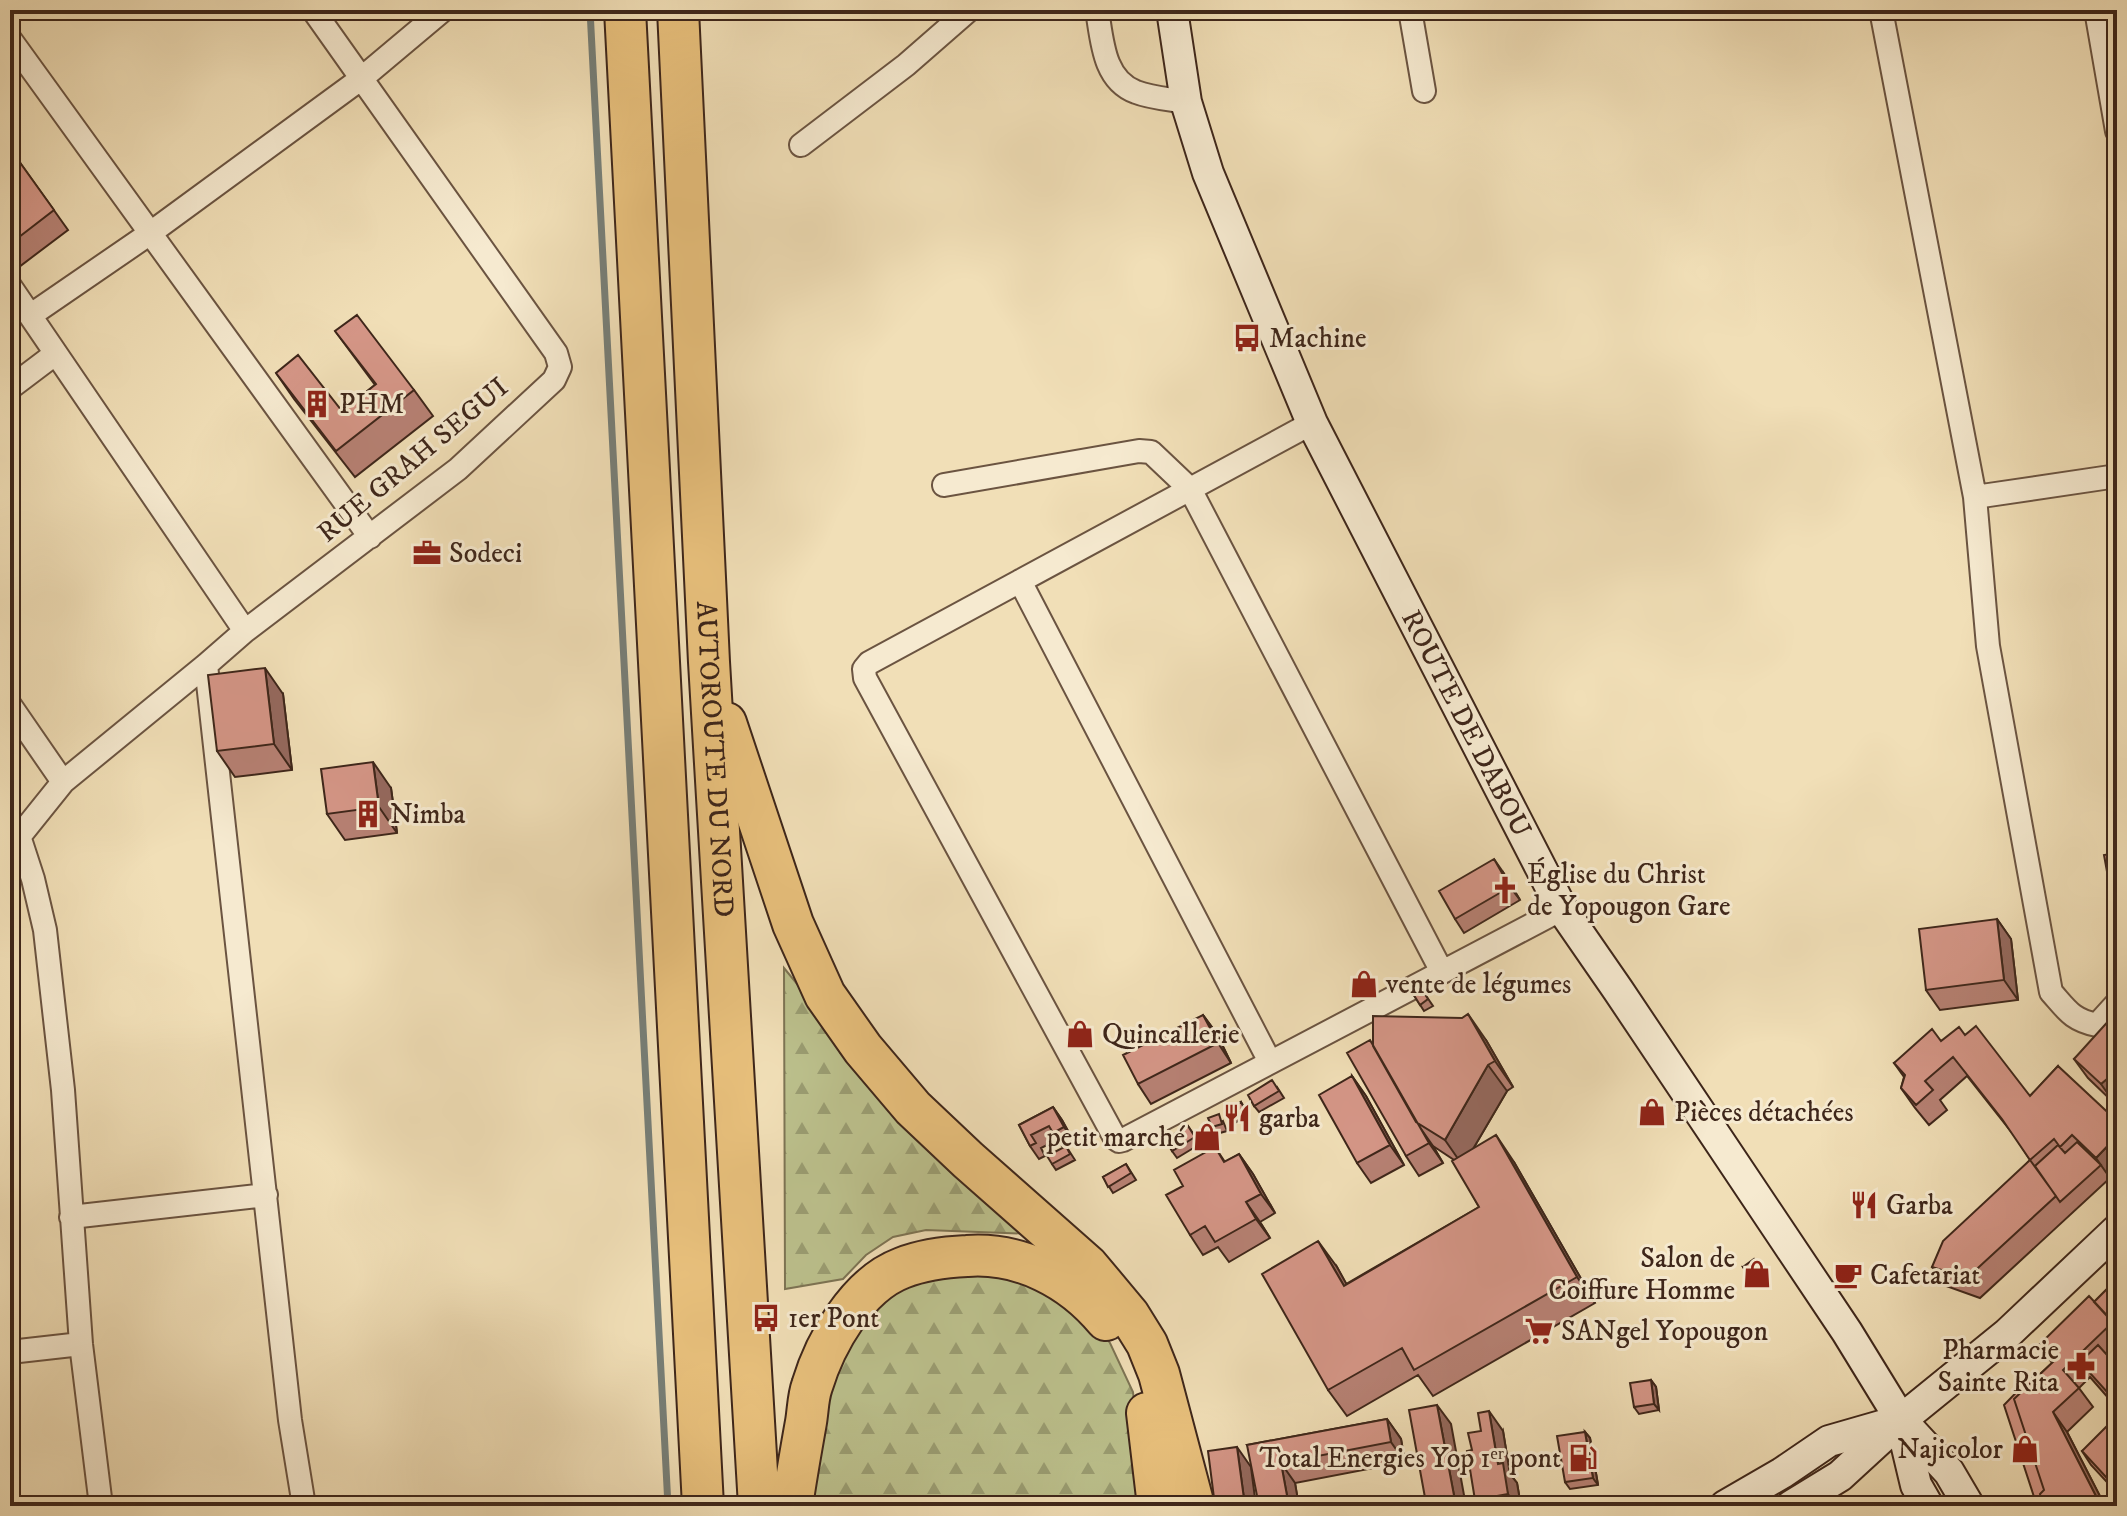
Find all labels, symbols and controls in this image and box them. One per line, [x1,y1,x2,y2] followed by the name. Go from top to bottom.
[1269,321,1367,356] place label: Machine
[1232,323,1262,353] bus stop icon: Machine
[310,370,516,550] street label: RUE GRAH SEGUI
[339,387,404,422] place label: PHM
[302,389,332,419] building icon: PHM
[449,536,522,571] place label: Sodeci
[412,538,442,568] office icon: Sodeci
[689,600,742,918] street label: AUTOROUTE DU NORD
[1394,604,1539,843] street label: ROUTE DE DABOU
[390,797,466,832] place label: Nimba
[353,799,383,829] building icon: Nimba
[1527,857,1731,924] place label: Église du Christ de Yopougon Gare
[1490,875,1520,905] church icon: Église du Christ de Yopougon Gare
[1385,967,1571,1002] place label: vente de légumes
[1349,969,1379,999] shop icon: vente de légumes
[1102,1017,1240,1052] place label: Quincallerie
[1065,1019,1095,1049] shop icon: Quincallerie
[1674,1095,1854,1130] place label: Pièces détachées
[1637,1097,1667,1127] shop icon: Pièces détachées
[1259,1101,1320,1136] place label: garba
[1222,1103,1252,1133] restaurant icon: garba
[1046,1120,1185,1155] place label: petit marché
[1192,1122,1222,1152] shop icon: petit marché
[1886,1188,1953,1223] place label: Garba
[1849,1190,1879,1220] restaurant icon: Garba
[1548,1241,1735,1308] place label: Salon de Coiffure Homme
[1870,1258,1980,1293] place label: Cafetariat
[1742,1259,1772,1289] shop icon: Salon de Coiffure Homme
[1833,1260,1863,1290] cafe icon: Cafetariat
[788,1301,879,1336] place label: 1er Pont
[751,1303,781,1333] bus stop icon: 1er Pont
[1561,1314,1768,1349] place label: SANgel Yopougon
[1524,1316,1554,1346] supermarket icon: SANgel Yopougon
[1938,1333,2059,1400] place label: Pharmacie Sainte Rita
[2066,1351,2096,1381] pharmacy icon: Pharmacie Sainte Rita
[1897,1432,2004,1467] place label: Najicolor
[2010,1434,2040,1464] shop icon: Najicolor
[1260,1441,1561,1476] place label: Total Energies Yop 1ᵉʳ pont
[1568,1443,1598,1473] fuel station icon: Total Energies Yop 1ᵉʳ pont

